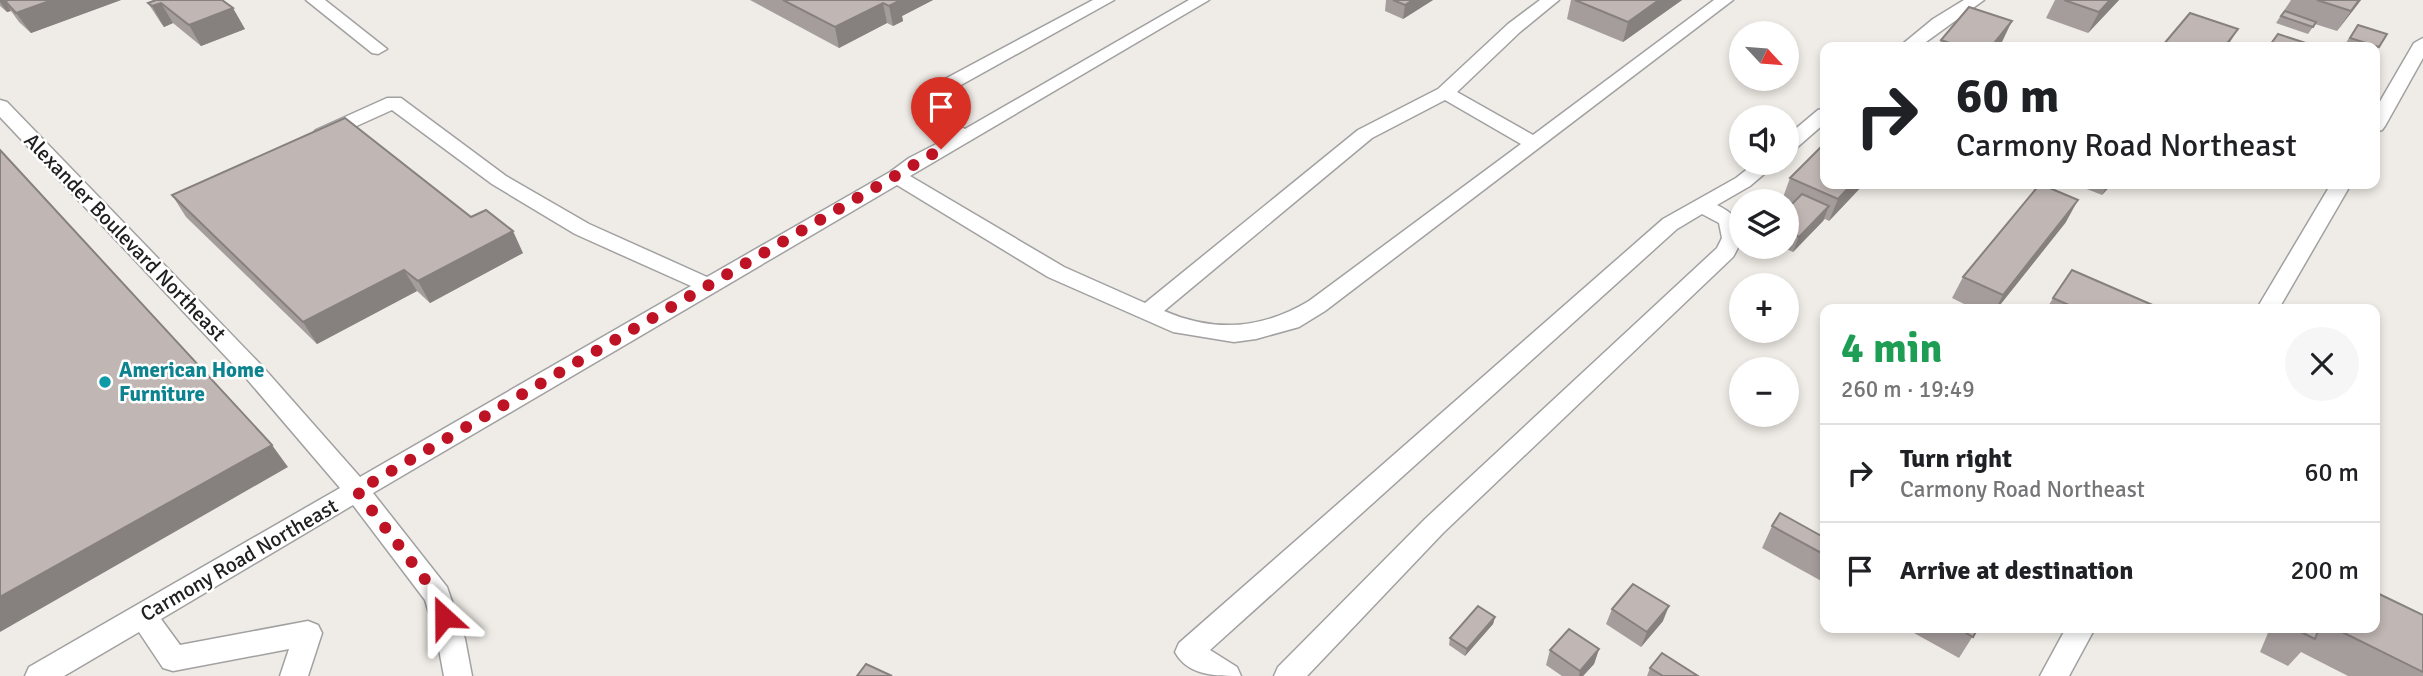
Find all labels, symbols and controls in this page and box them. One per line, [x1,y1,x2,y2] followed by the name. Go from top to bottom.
[1729,21,1799,91] north arrow
[1729,21,1799,427] map controls
[1956,66,2059,126] text: 60 m
[1841,70,1932,161] icon: right
[911,77,971,149] pin
[922,88,960,126] icon: arrive
[1729,105,1799,175] button: sound
[1956,126,2297,165] text: Carmony Road Northeast
[19,127,231,347] street label: Alexander Boulevard Northeast
[1729,189,1799,259] button: layers
[1729,273,1799,343] button: +
[1841,323,1942,374] text: 4 min
[2285,327,2359,401] button: close
[119,357,264,407] place label: American Home Furniture
[1729,357,1799,427] button: −
[97,374,113,390] marker: American Home Furniture
[1841,375,1975,404] text: 260 m · 19:49
[1900,443,2012,475] text: Turn right
[1841,454,1879,492] icon: right
[2304,457,2359,489] text: 60 m
[1900,475,2145,504] text: Carmony Road Northeast
[136,493,342,627] street label: Carmony Road Northeast
[1841,552,1879,590] icon: arrive
[1900,555,2133,587] text: Arrive at destination
[2290,555,2359,587] text: 200 m
[407,580,481,654] position arrow

